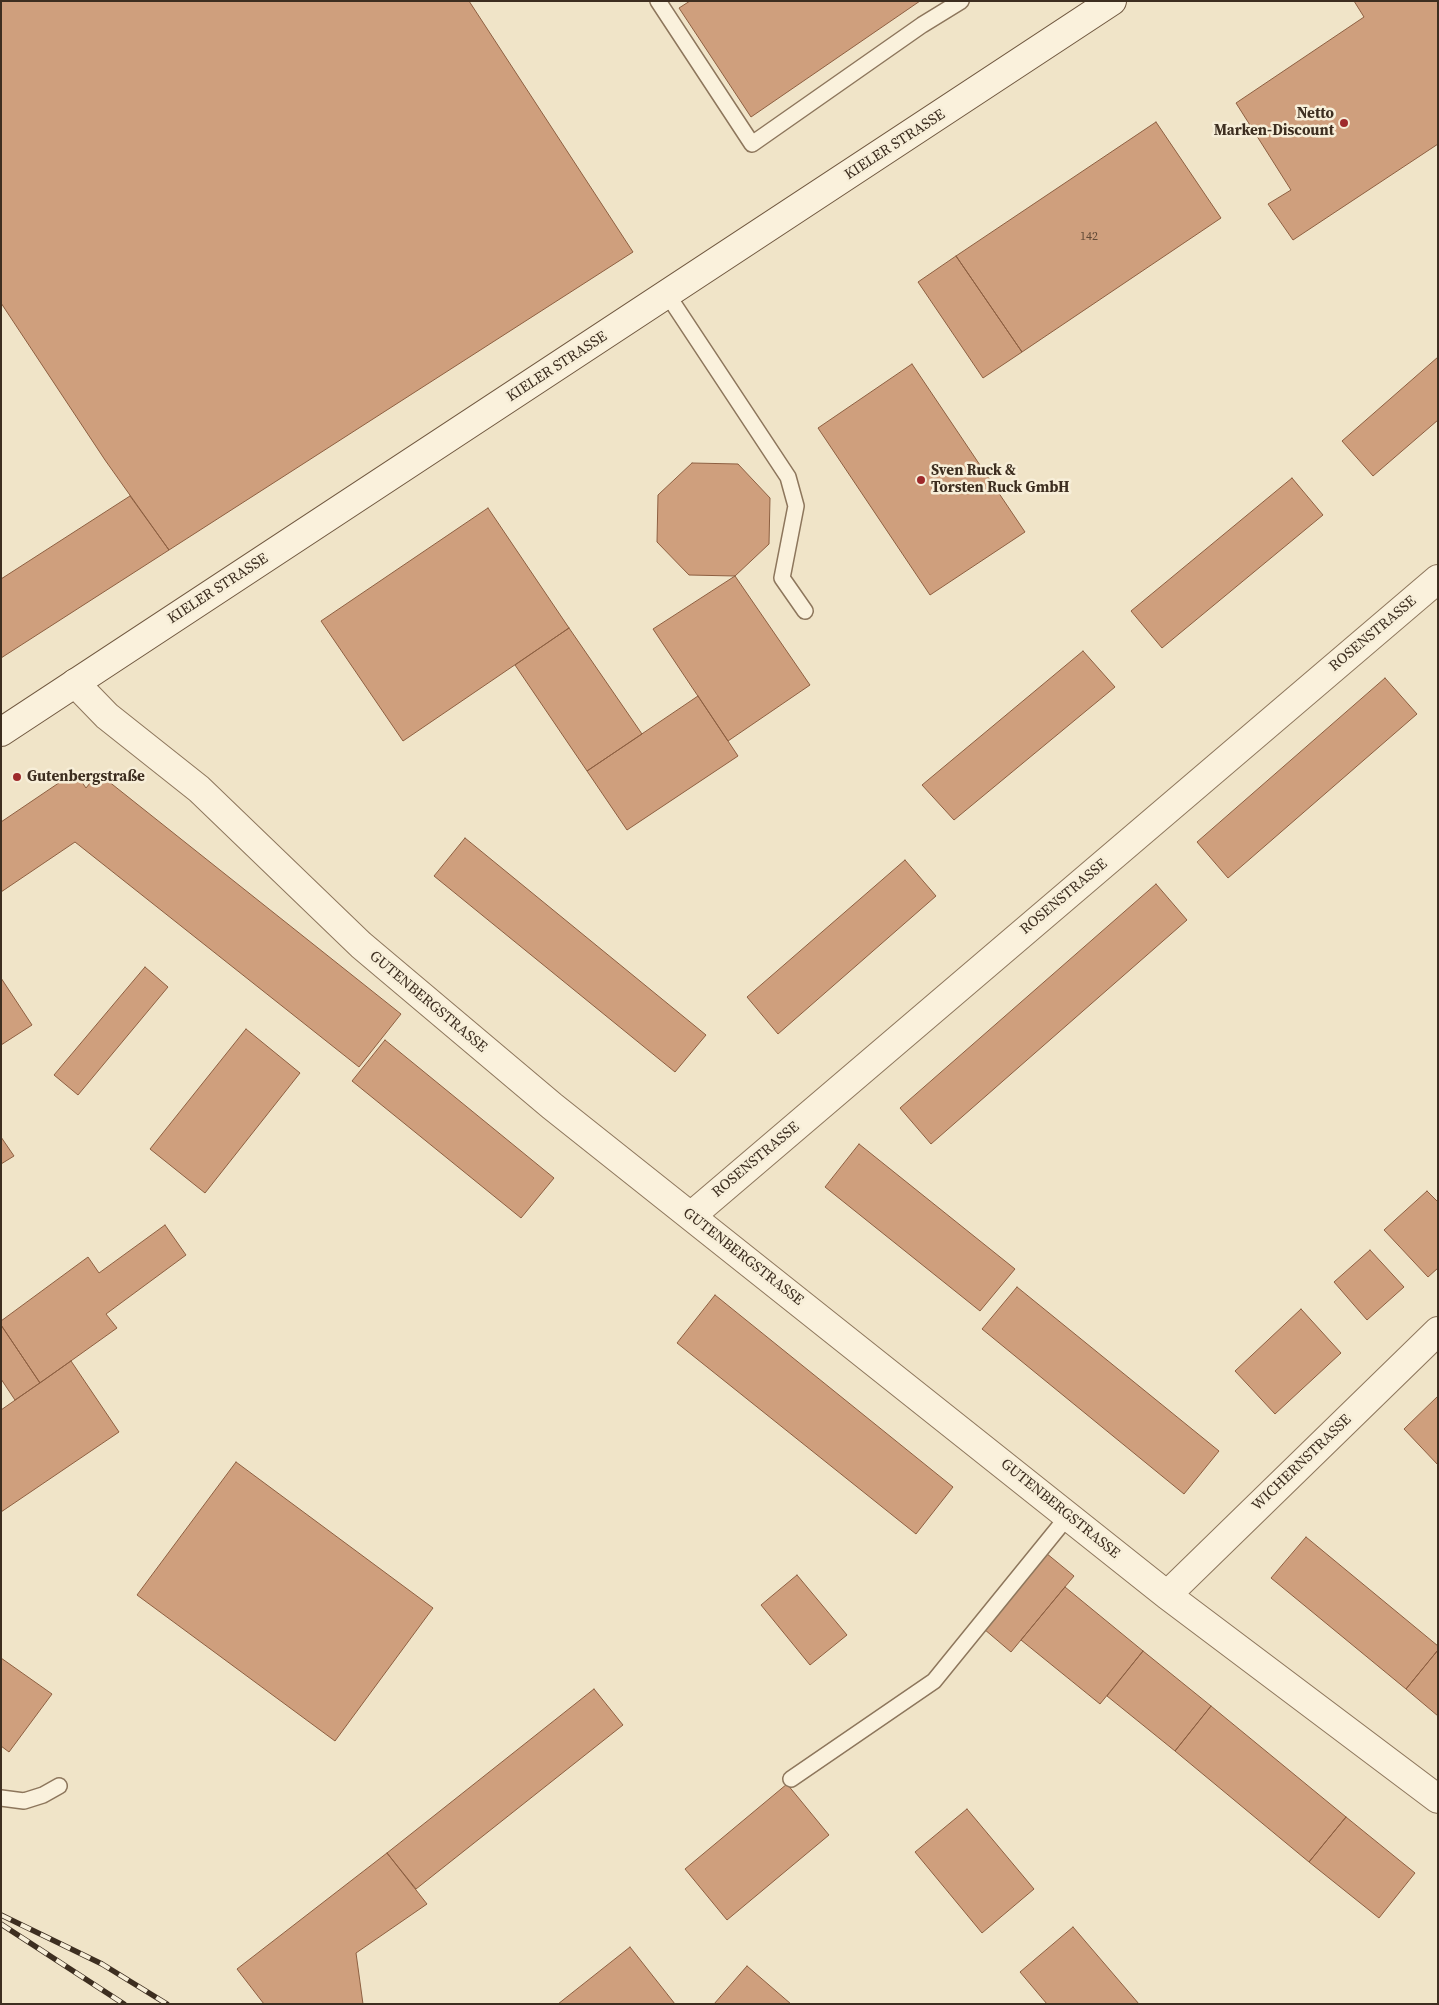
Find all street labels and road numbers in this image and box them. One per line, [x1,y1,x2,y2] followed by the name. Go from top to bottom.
[841,106,949,184] street label: KIELER STRASSE
[503,328,611,406] street label: KIELER STRASSE
[164,550,272,628] street label: KIELER STRASSE
[1326,592,1420,676] street label: ROSENSTRASSE
[1017,855,1111,939] street label: ROSENSTRASSE
[365,948,491,1056] street label: GUTENBERGSTRASSE
[709,1118,803,1202] street label: ROSENSTRASSE
[679,1204,807,1310] street label: GUTENBERGSTRASSE
[1249,1411,1355,1515] street label: WICHERNSTRASSE
[997,1455,1123,1563] street label: GUTENBERGSTRASSE

